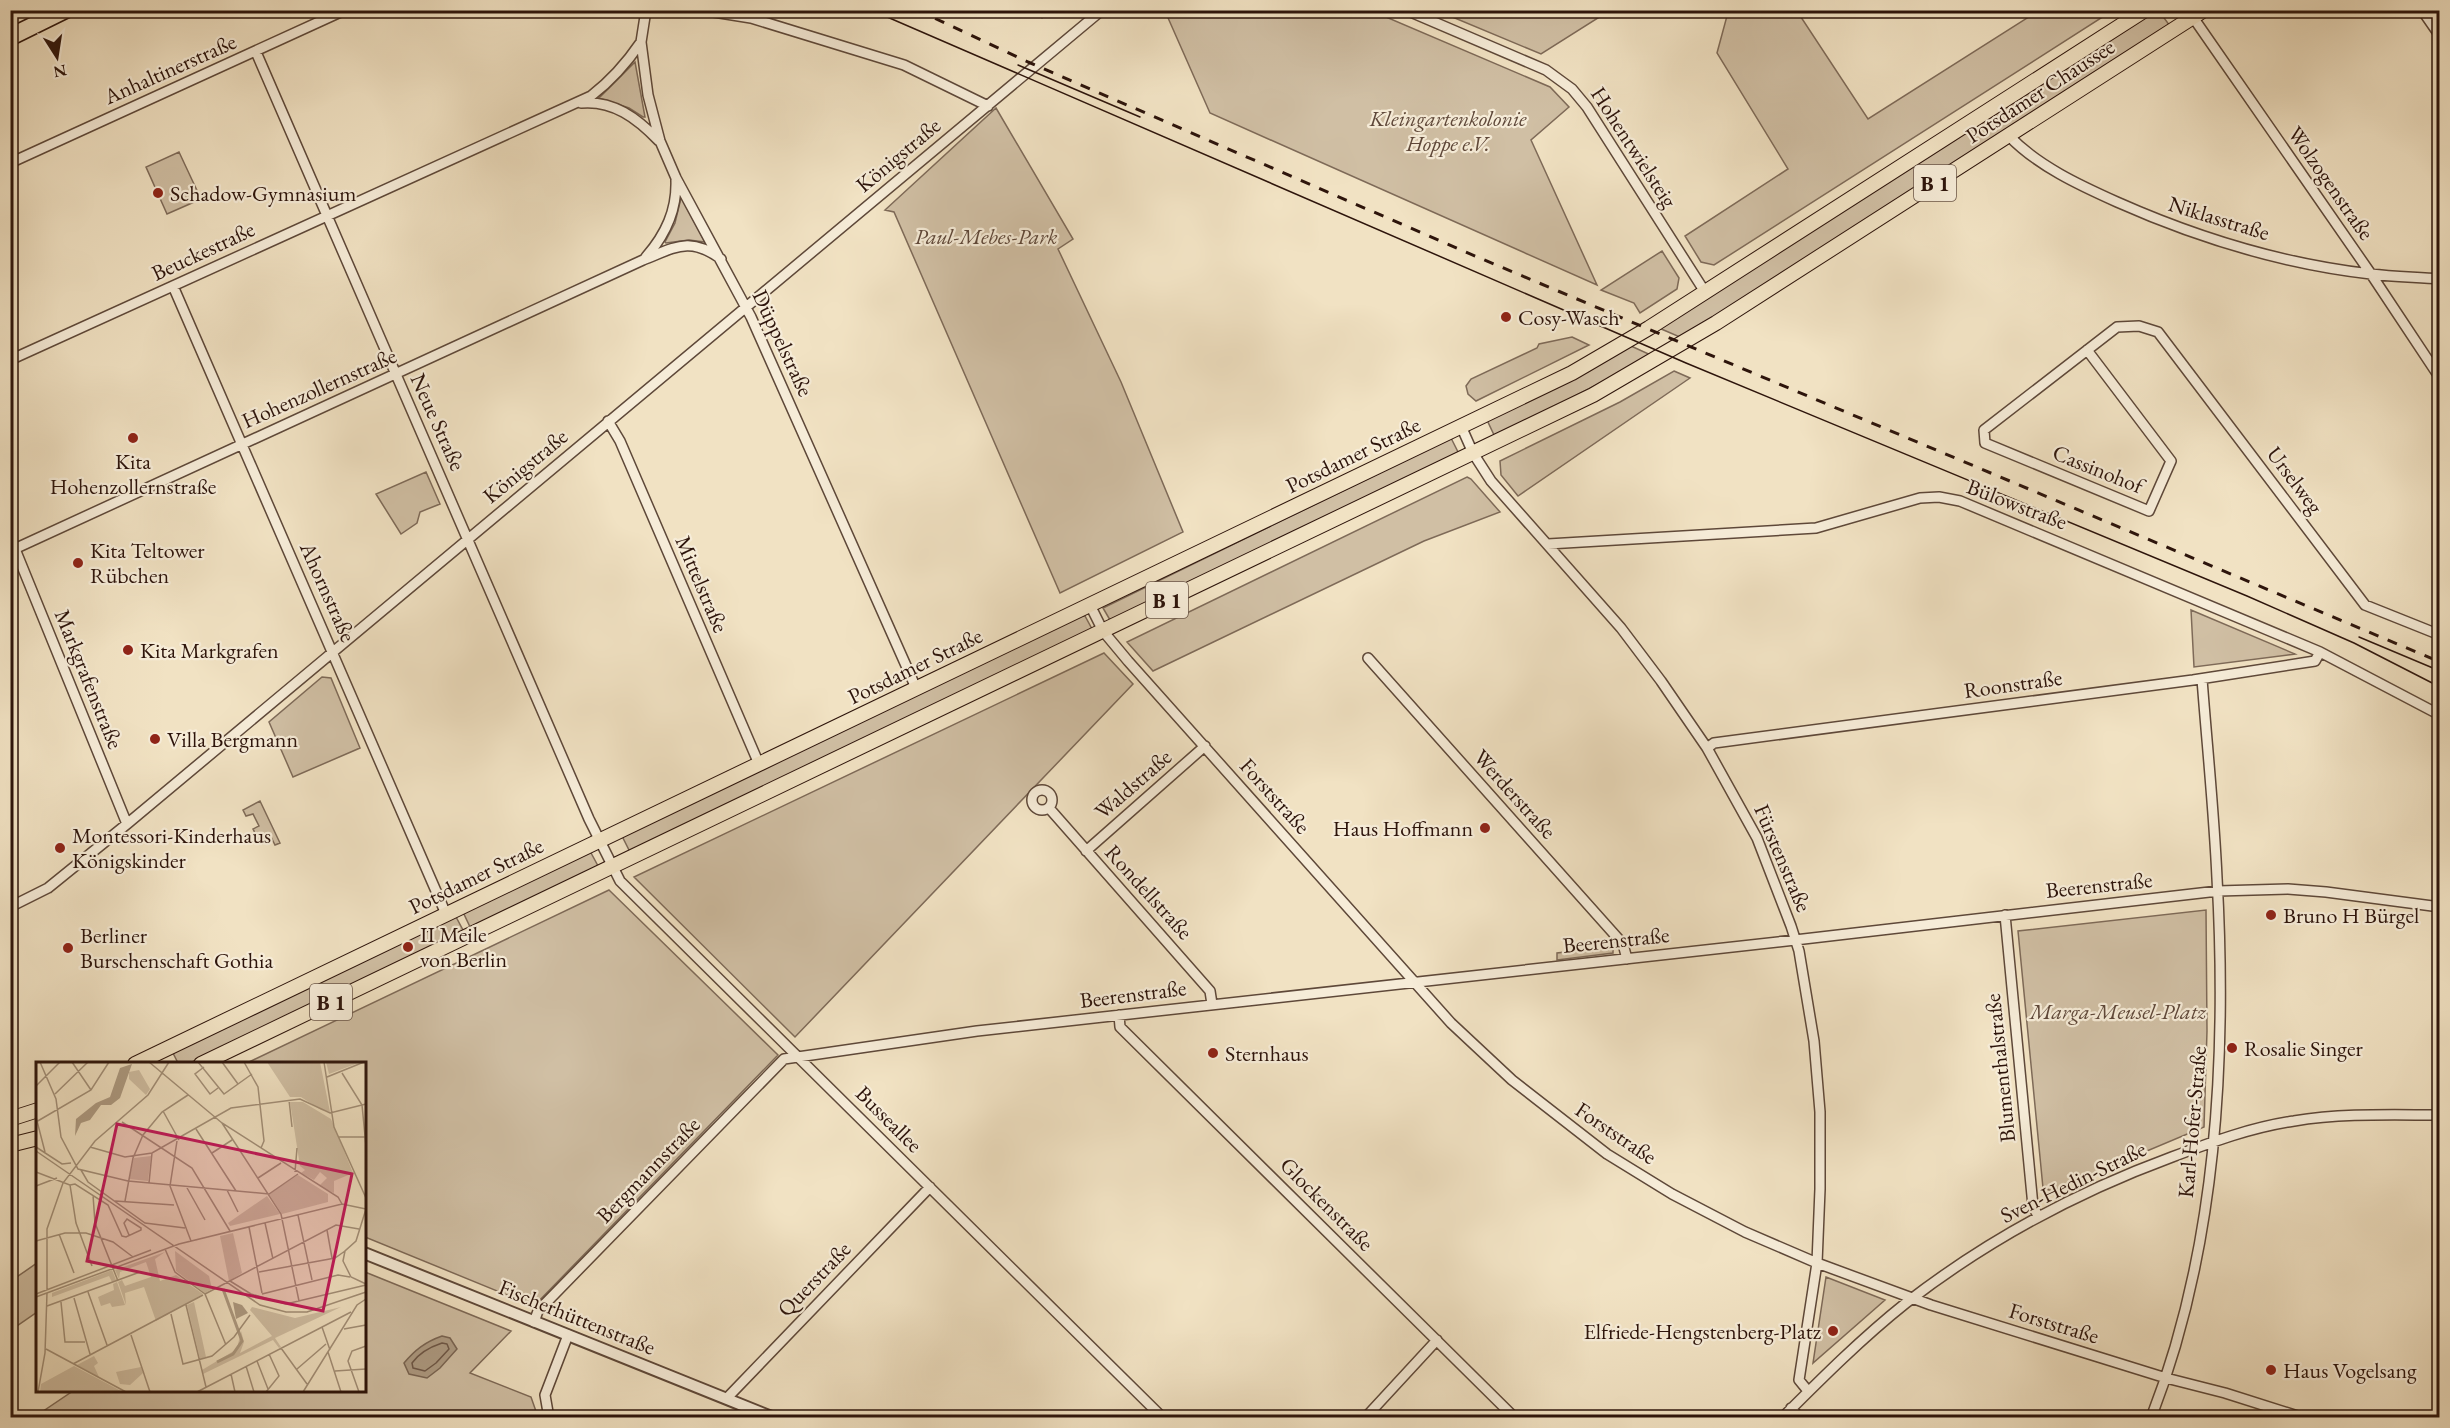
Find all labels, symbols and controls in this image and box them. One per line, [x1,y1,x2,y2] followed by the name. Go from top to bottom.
[27,27,87,87] north arrow
[98,27,241,112] street label: Anhaltinerstraße
[1960,32,2120,150] street label: Potsdamer Chaussee
[51,60,69,83] text: N
[1584,81,1684,213] street label: Hohentwielsteig
[1368,104,1527,158] park label: Kleingartenkolonie Hoppe e.V.
[850,111,947,199] street label: Königstraße
[2281,120,2381,246] street label: Wolzogenstraße
[1914,165,1956,201] road number: B 1
[170,179,356,208] place label: Schadow-Gymnasium
[151,186,165,200] marker: Schadow-Gymnasium
[2165,189,2273,247] street label: Niklasstraße
[147,214,260,288] street label: Beuckestraße
[914,222,1058,251] park label: Paul-Mebes-Park
[746,285,821,401] street label: Düppelstraße
[1518,303,1620,332] place label: Cosy-Wasch
[1499,310,1513,324] marker: Cosy-Wasch
[237,341,401,435] street label: Hohenzollernstraße
[404,369,472,476] street label: Neue Straße
[1281,410,1425,500] street label: Potsdamer Straße
[477,422,574,510] street label: Königstraße
[126,431,140,445] marker: Kita Hohenzollernstraße
[2048,438,2150,501] street label: Cassinohof
[2260,440,2330,520] street label: Urselweg
[50,447,217,501] place label: Kita Hohenzollernstraße
[1963,472,2072,537] street label: Bülowstraße
[669,531,736,637] street label: Mittelstraße
[90,536,205,590] place label: Kita Teltower Rübchen
[293,537,363,647] street label: Ahornstraße
[71,556,85,570] marker: Kita Teltower Rübchen
[1146,582,1188,618] road number: B 1
[48,605,130,753] street label: Markgrafenstraße
[843,621,987,711] street label: Potsdamer Straße
[140,636,279,665] place label: Kita Markgrafen
[121,643,135,657] marker: Kita Markgrafen
[1962,663,2064,705] street label: Roonstraße
[167,725,298,754] place label: Villa Bergmann
[148,732,162,746] marker: Villa Bergmann
[1088,742,1178,825] street label: Waldstraße
[1467,743,1563,845] street label: Werderstraße
[1233,752,1317,840] street label: Forststraße
[1747,800,1819,917] street label: Fürstenstraße
[1333,814,1473,843] place label: Haus Hoffmann
[72,821,271,875] place label: Montessori-Kinderhaus Königskinder
[1478,821,1492,835] marker: Haus Hoffmann
[404,831,548,921] street label: Potsdamer Straße
[1099,838,1200,946] street label: Rondellstraße
[53,841,67,855] marker: Montessori-Kinderhaus Königskinder
[2044,865,2154,905] street label: Beerenstraße
[2283,901,2419,930] place label: Bruno H Bürgel
[2264,908,2278,922] marker: Bruno H Bürgel
[420,920,508,974] place label: II Meile von Berlin
[1561,920,1671,960] street label: Beerenstraße
[80,921,273,975] place label: Berliner Burschenschaft Gothia
[401,940,415,954] marker: II Meile von Berlin
[61,941,75,955] marker: Berliner Burschenschaft Gothia
[1078,973,1188,1015] street label: Beerenstraße
[310,984,352,1020] road number: B 1
[1978,992,2022,1144] street label: Blumenthalstraße
[2028,997,2206,1026] park label: Marga-Meusel-Platz
[2244,1034,2363,1063] place label: Rosalie Singer
[1225,1039,1309,1068] place label: Sternhaus
[2225,1041,2239,1055] marker: Rosalie Singer
[2171,1044,2213,1199] street label: Karl-Hofer-Straße
[1206,1046,1220,1060] marker: Sternhaus
[36,1062,366,1392] inset map
[849,1079,929,1159] street label: Busseallee
[1569,1095,1663,1171] street label: Forststraße
[590,1110,706,1229] street label: Bergmannstraße
[1995,1134,2151,1230] street label: Sven-Hedin-Straße
[1274,1151,1380,1257] street label: Glockenstraße
[771,1235,857,1323] street label: Querstraße
[494,1272,660,1362] street label: Fischerhüttenstraße
[2005,1296,2103,1351] street label: Forststraße
[1583,1317,1822,1346] place label: Elfriede-Hengstenberg-Platz
[1826,1324,1840,1338] marker: Elfriede-Hengstenberg-Platz
[2283,1356,2417,1385] place label: Haus Vogelsang
[2264,1363,2278,1377] marker: Haus Vogelsang

